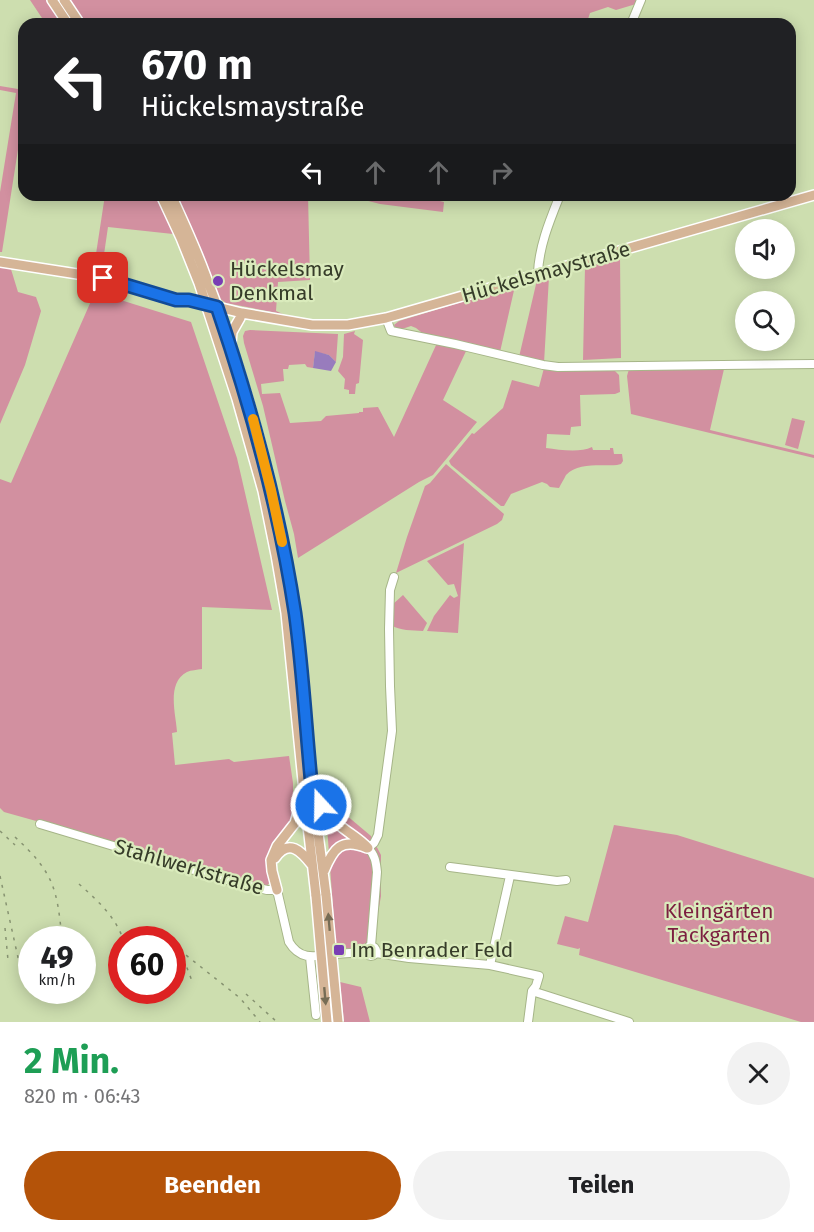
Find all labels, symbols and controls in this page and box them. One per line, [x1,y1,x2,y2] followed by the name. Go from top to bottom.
[141,40,253,90] text: 670 m
[42,42,120,120] icon: left
[141,91,365,123] text: Hückelsmaystraße
[296,156,329,189] icon: left
[359,156,392,189] icon: ahead
[422,156,455,189] icon: ahead
[485,156,518,189] icon: right
[735,219,795,351] map controls
[735,219,795,279] button: sound
[459,236,633,308] street label: Hückelsmaystraße
[77,252,128,303] pin
[230,256,345,306] place label: Hückelsmay Denkmal
[86,261,119,294] icon: arrive
[211,274,225,288] marker: Hückelsmay Denkmal
[735,291,795,351] button: search
[289,773,353,837] position arrow
[111,833,267,901] street label: Stahlwerkstraße
[664,898,774,948] park label: Kleingärten Tackgarten
[324,912,334,931] one-way arrow
[108,926,186,1004] speed limit sign: 60
[351,937,513,963] place label: Im Benrader Feld
[40,940,74,976] text: 49
[332,943,346,957] marker: Im Benrader Feld
[38,971,76,989] text: km/h
[320,987,330,1006] one-way arrow
[24,1039,119,1083] text: 2 Min.
[727,1042,790,1105] button: close
[24,1084,141,1108] text: 820 m · 06:43
[24,1151,401,1220] button: Beenden
[413,1151,790,1220] button: Teilen

